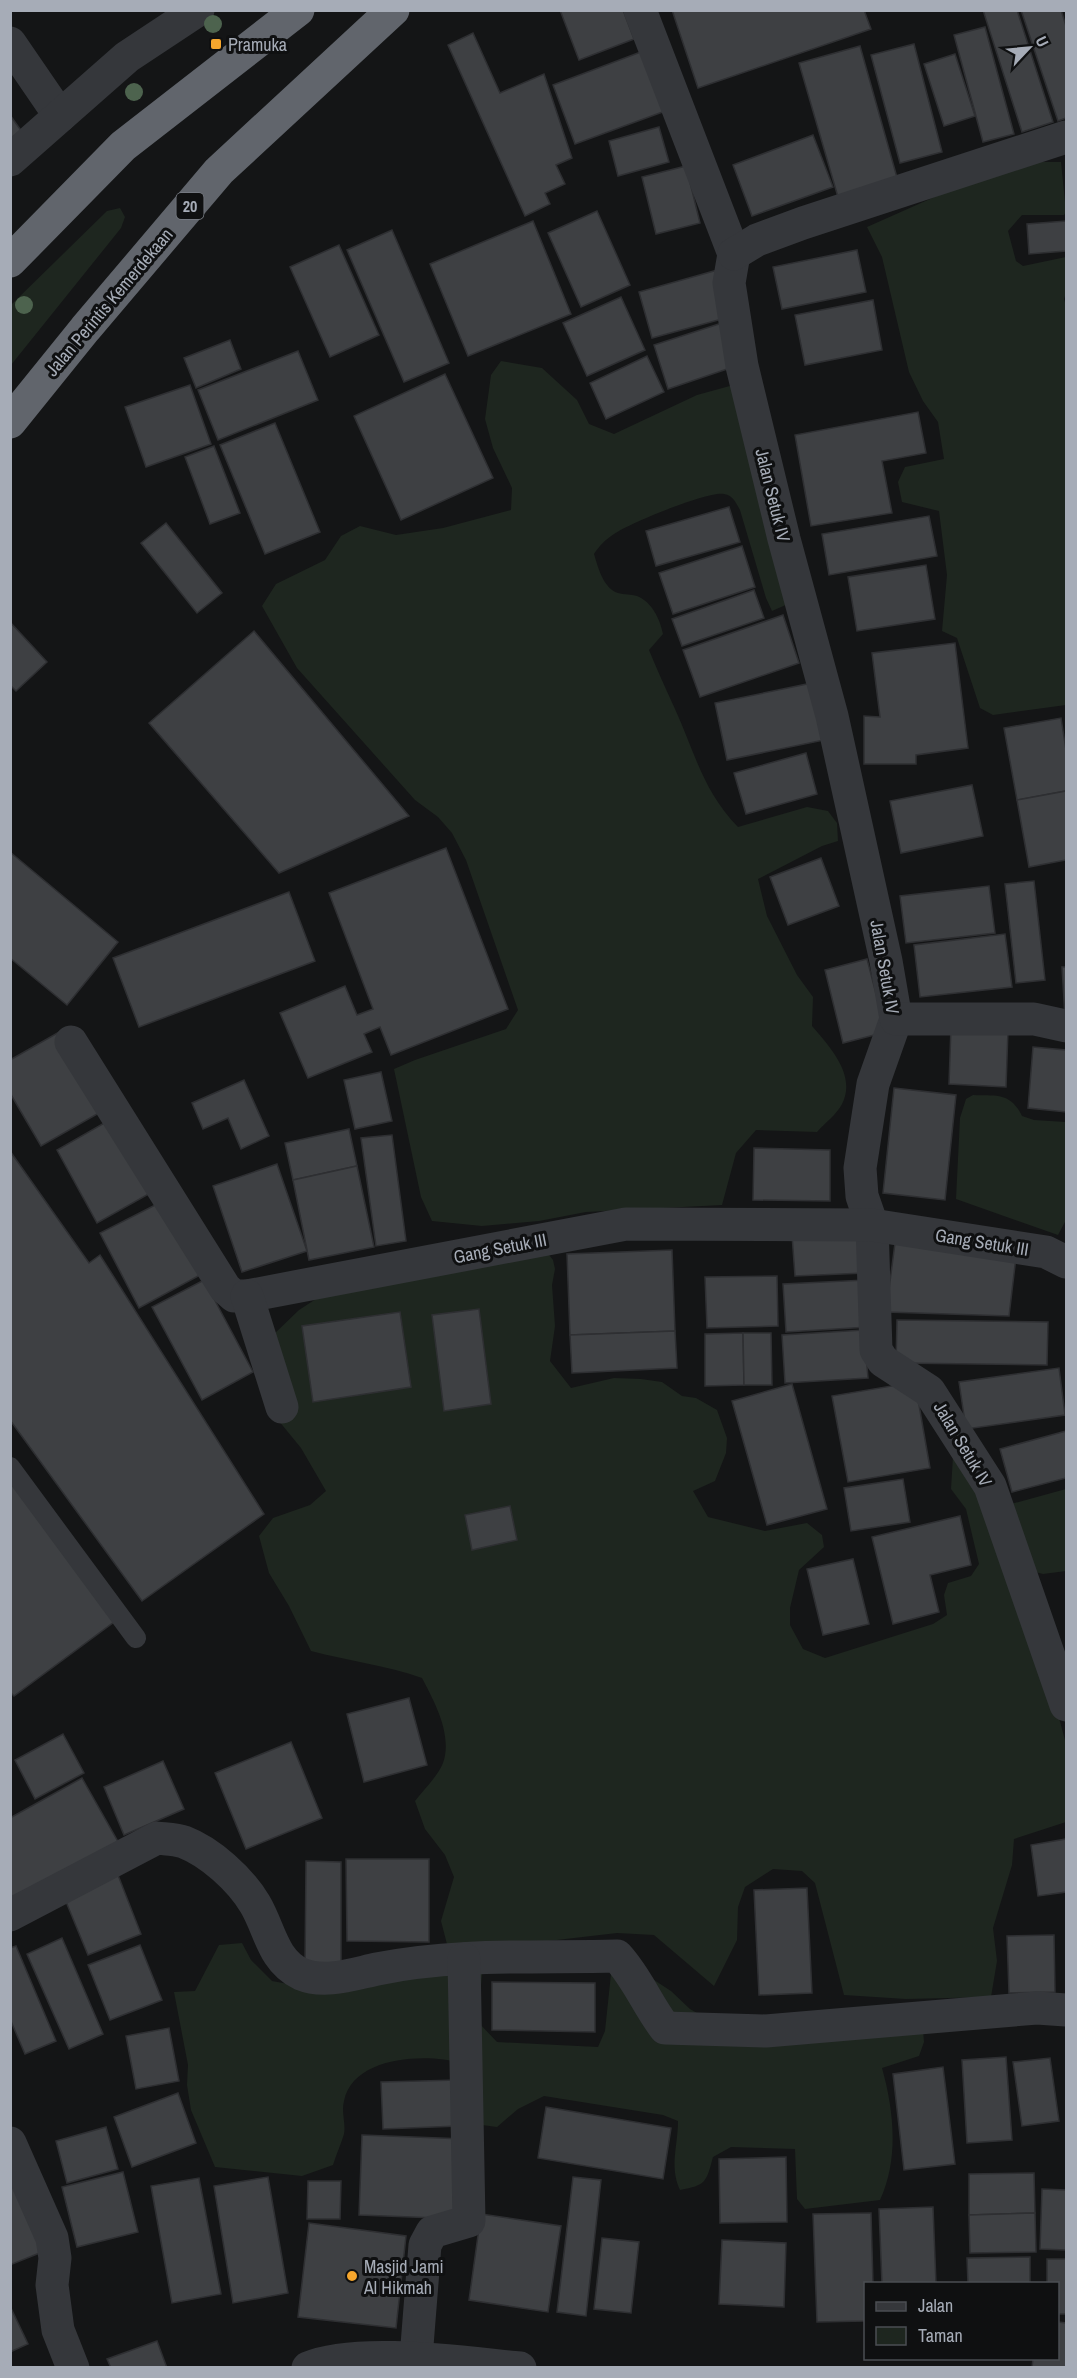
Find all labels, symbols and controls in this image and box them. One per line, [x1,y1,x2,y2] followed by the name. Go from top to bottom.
[999,18,1059,78] north arrow
[228,32,287,57] place label: Pramuka
[1031,32,1054,51] text: U
[209,37,223,51] marker: Pramuka
[176,193,204,219] road number: 20
[40,223,178,381] street label: Jalan Perintis Kemerdekaan
[749,446,797,544] street label: Jalan Setuk IV
[864,918,906,1016] street label: Jalan Setuk IV
[933,1222,1031,1262] street label: Gang Setuk III
[451,1227,549,1269] street label: Gang Setuk III
[928,1397,998,1491] street label: Jalan Setuk IV
[363,2254,444,2300] place label: Masjid Jami Al Hikmah
[345,2269,359,2283] marker: Masjid Jami Al Hikmah
[864,2282,1059,2360] legend
[918,2293,953,2318] text: Jalan
[918,2323,963,2348] text: Taman

